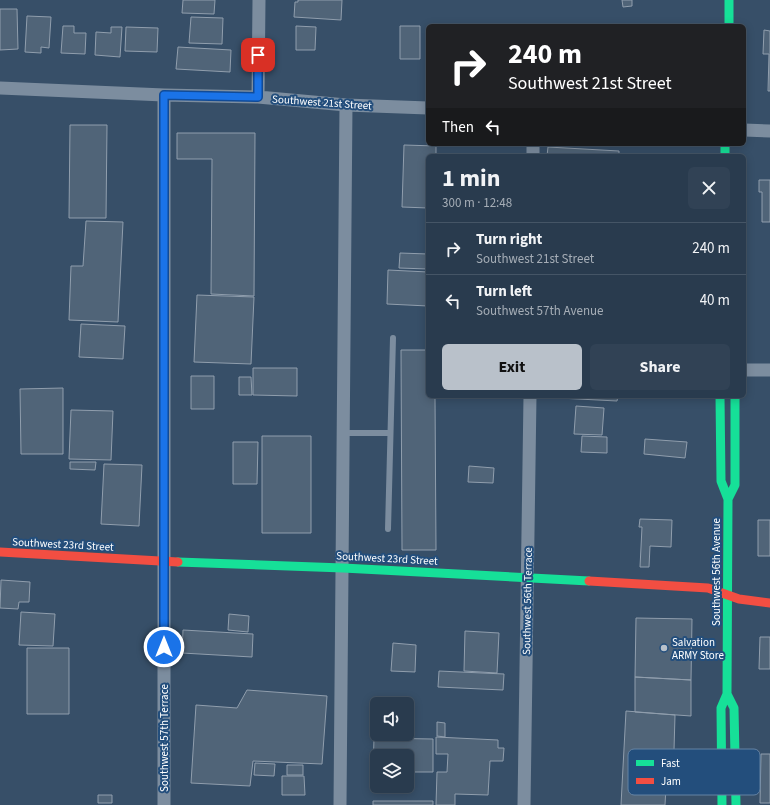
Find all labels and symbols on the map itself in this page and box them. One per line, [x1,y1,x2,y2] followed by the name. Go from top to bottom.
[241,38,275,72] pin
[272,92,373,113] street label: Southwest 21st Street
[709,518,724,626] street label: Southwest 56th Avenue
[12,534,114,555] street label: Southwest 23rd Street
[519,546,536,655] street label: Southwest 56th Terrace
[336,548,438,569] street label: Southwest 23rd Street
[143,626,185,668] position arrow
[672,635,725,663] place label: Salvation ARMY Store
[659,643,669,653] marker: Salvation ARMY Store
[157,684,172,792] street label: Southwest 57th Terrace
[628,749,760,795] legend
[661,756,680,771] text: Fast
[661,774,681,789] text: Jam

